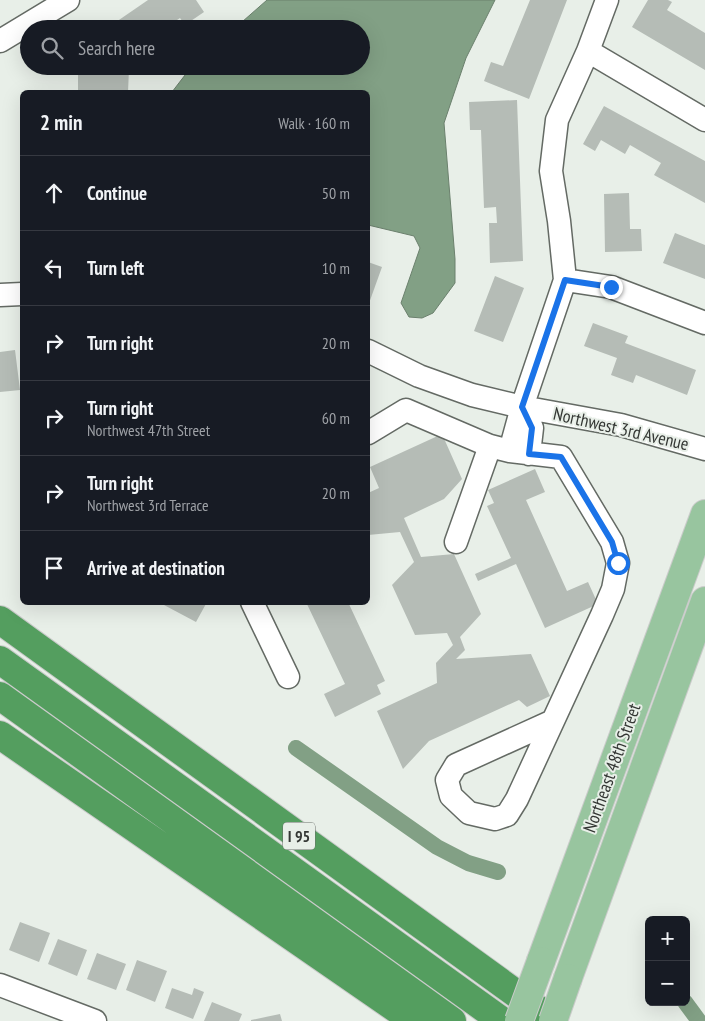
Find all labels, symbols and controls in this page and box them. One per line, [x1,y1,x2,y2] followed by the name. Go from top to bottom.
[20,20,370,75] search box
[38,34,66,62] icon: search
[78,36,155,60] text: Search here
[40,109,82,136] text: 2 min
[278,113,350,133] text: Walk · 160 m
[40,179,68,207] icon: ahead
[87,181,147,205] text: Continue
[322,183,350,203] text: 50 m
[40,254,68,282] icon: left
[87,256,144,280] text: Turn left
[322,258,350,278] text: 10 m
[600,276,623,299] route end
[40,329,68,357] icon: right
[87,331,153,355] text: Turn right
[322,333,350,353] text: 20 m
[87,396,153,420] text: Turn right
[551,402,691,455] street label: Northwest 3rd Avenue
[40,404,68,432] icon: right
[322,408,350,428] text: 60 m
[87,420,210,440] text: Northwest 47th Street
[87,471,153,495] text: Turn right
[40,479,68,507] icon: right
[322,483,350,503] text: 20 m
[87,495,209,515] text: Northwest 3rd Terrace
[607,552,630,575] route start
[40,554,68,582] icon: arrive
[87,556,225,580] text: Arrive at destination
[578,700,645,835] street label: Northeast 48th Street
[283,822,315,849] road number: I 95
[645,916,690,1006] map controls
[645,916,690,961] button: +
[645,961,690,1006] button: −

